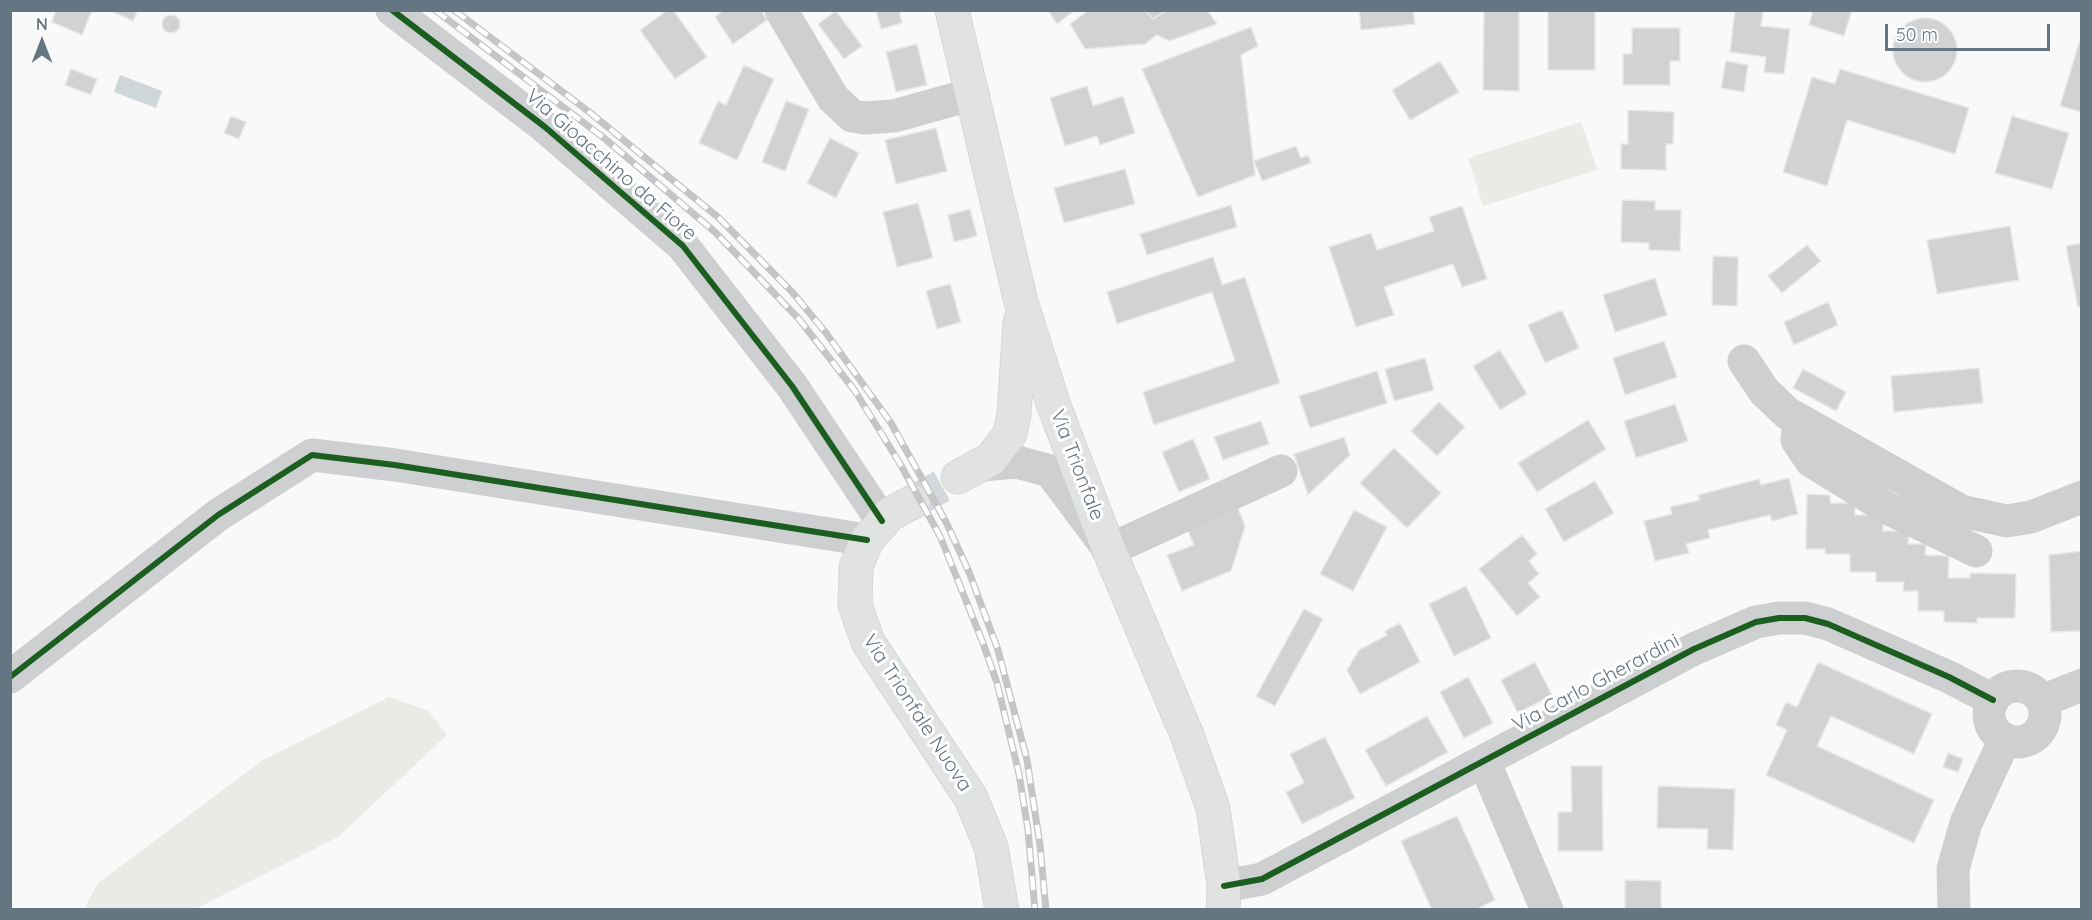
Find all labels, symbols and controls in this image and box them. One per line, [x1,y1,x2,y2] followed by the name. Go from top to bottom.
[12,12,72,72] north arrow
[1888,12,2053,50] scale bar
[36,14,48,34] text: N
[1896,23,1938,46] text: 50 m
[521,84,701,246] street label: Via Gioacchino da Fiore
[1045,406,1109,524] street label: Via Trionfale
[1508,629,1684,737] street label: Via Carlo Gherardini
[857,630,977,796] street label: Via Trionfale Nuova

